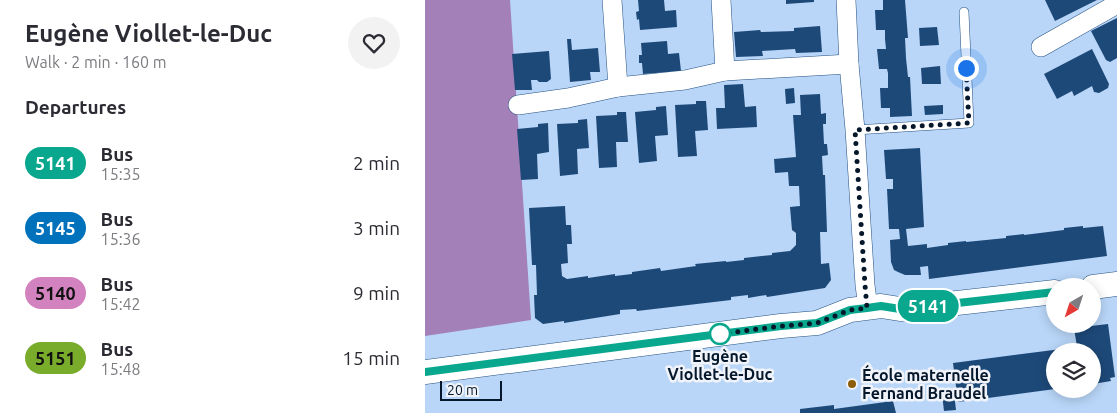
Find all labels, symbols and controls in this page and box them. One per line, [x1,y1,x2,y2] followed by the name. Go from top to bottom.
[348,17,400,69] button: heart
[25,20,272,47] text: Eugène Viollet-le-Duc
[25,53,167,71] text: Walk · 2 min · 160 m
[954,56,979,81] your location
[25,96,126,118] text: Departures
[101,143,133,165] text: Bus
[353,152,400,174] text: 2 min
[35,153,76,173] text: 5141
[101,165,141,183] text: 15:35
[101,208,133,230] text: Bus
[353,217,400,239] text: 3 min
[35,218,76,238] text: 5145
[101,230,141,248] text: 15:36
[101,273,133,295] text: Bus
[1046,278,1101,332] north arrow
[1046,278,1101,398] map controls
[353,282,400,304] text: 9 min
[35,283,76,303] text: 5140
[893,290,963,322] line badge: 5141
[101,295,141,313] text: 15:42
[908,296,948,316] text: 5141
[709,323,731,345] marker: Eugène Viollet-le-Duc
[101,338,133,360] text: Bus
[1046,343,1101,398] button: layers
[342,347,400,369] text: 15 min
[668,347,773,383] place label: Eugène Viollet-le-Duc
[35,348,76,368] text: 5151
[101,360,141,378] text: 15:48
[862,364,989,402] place label: École maternelle Fernand Braudel
[440,378,503,401] scale bar
[846,378,858,390] marker: École maternelle Fernand Braudel
[447,382,478,398] text: 20 m

